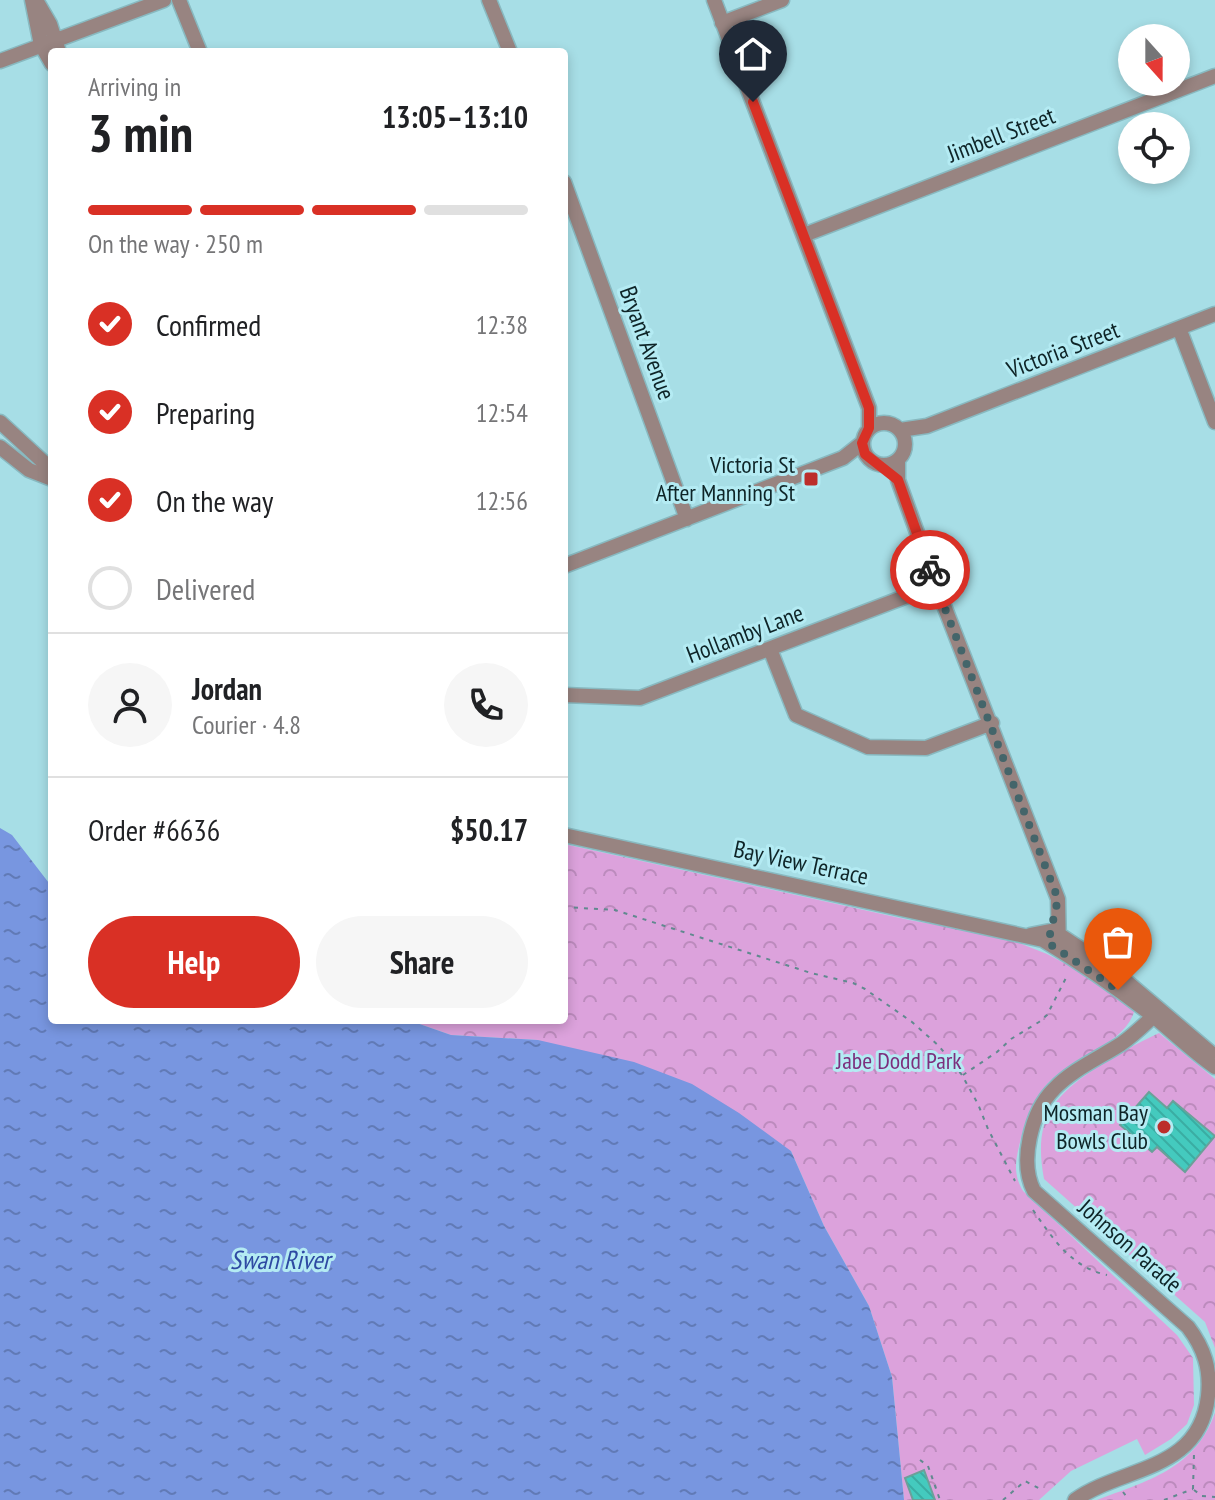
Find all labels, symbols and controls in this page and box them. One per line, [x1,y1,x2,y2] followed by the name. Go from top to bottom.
[719,20,787,102] pin
[1118,24,1190,96] north arrow
[1118,24,1190,184] map controls
[731,32,775,76] icon: home
[88,70,181,103] text: Arriving in
[382,97,528,136] text: 13:05–13:10
[88,99,193,166] text: 3 min
[942,100,1059,170] street label: Jimbell Street
[1118,112,1190,184] button: locate
[88,227,263,260] text: On the way · 250 m
[613,282,682,404] street label: Bryant Avenue
[88,302,132,346] icon: check
[156,305,261,344] text: Confirmed
[476,308,528,341] text: 12:38
[1001,314,1124,385] street label: Victoria Street
[88,390,132,434] icon: check
[156,393,255,432] text: Preparing
[476,396,528,429] text: 12:54
[656,449,795,508] place label: Victoria St After Manning St
[802,470,820,488] marker: Victoria St After Manning St
[88,478,132,522] icon: check
[156,481,273,520] text: On the way
[476,484,528,517] text: 12:56
[890,530,970,610] courier
[908,548,952,592] icon: bike
[156,569,255,608] text: Delivered
[682,597,808,670] street label: Hollamby Lane
[88,663,172,747] button: person
[444,663,528,747] button: phone
[192,669,262,708] text: Jordan
[192,708,301,741] text: Courier · 4.8
[88,810,220,849] text: Order #6636
[450,810,528,849] text: $50.17
[731,833,871,892] street label: Bay View Terrace
[1084,908,1152,990] pin
[88,916,300,1008] button: Help
[316,916,528,1008] button: Share
[1096,920,1140,964] icon: bag
[835,1045,962,1076] park label: Jabe Dodd Park
[1043,1097,1148,1156] place label: Mosman Bay Bowls Club
[1155,1118,1173,1136] marker: Mosman Bay Bowls Club
[1071,1191,1189,1299] street label: Johnson Parade
[230,1243,334,1276] water label: Swan River

